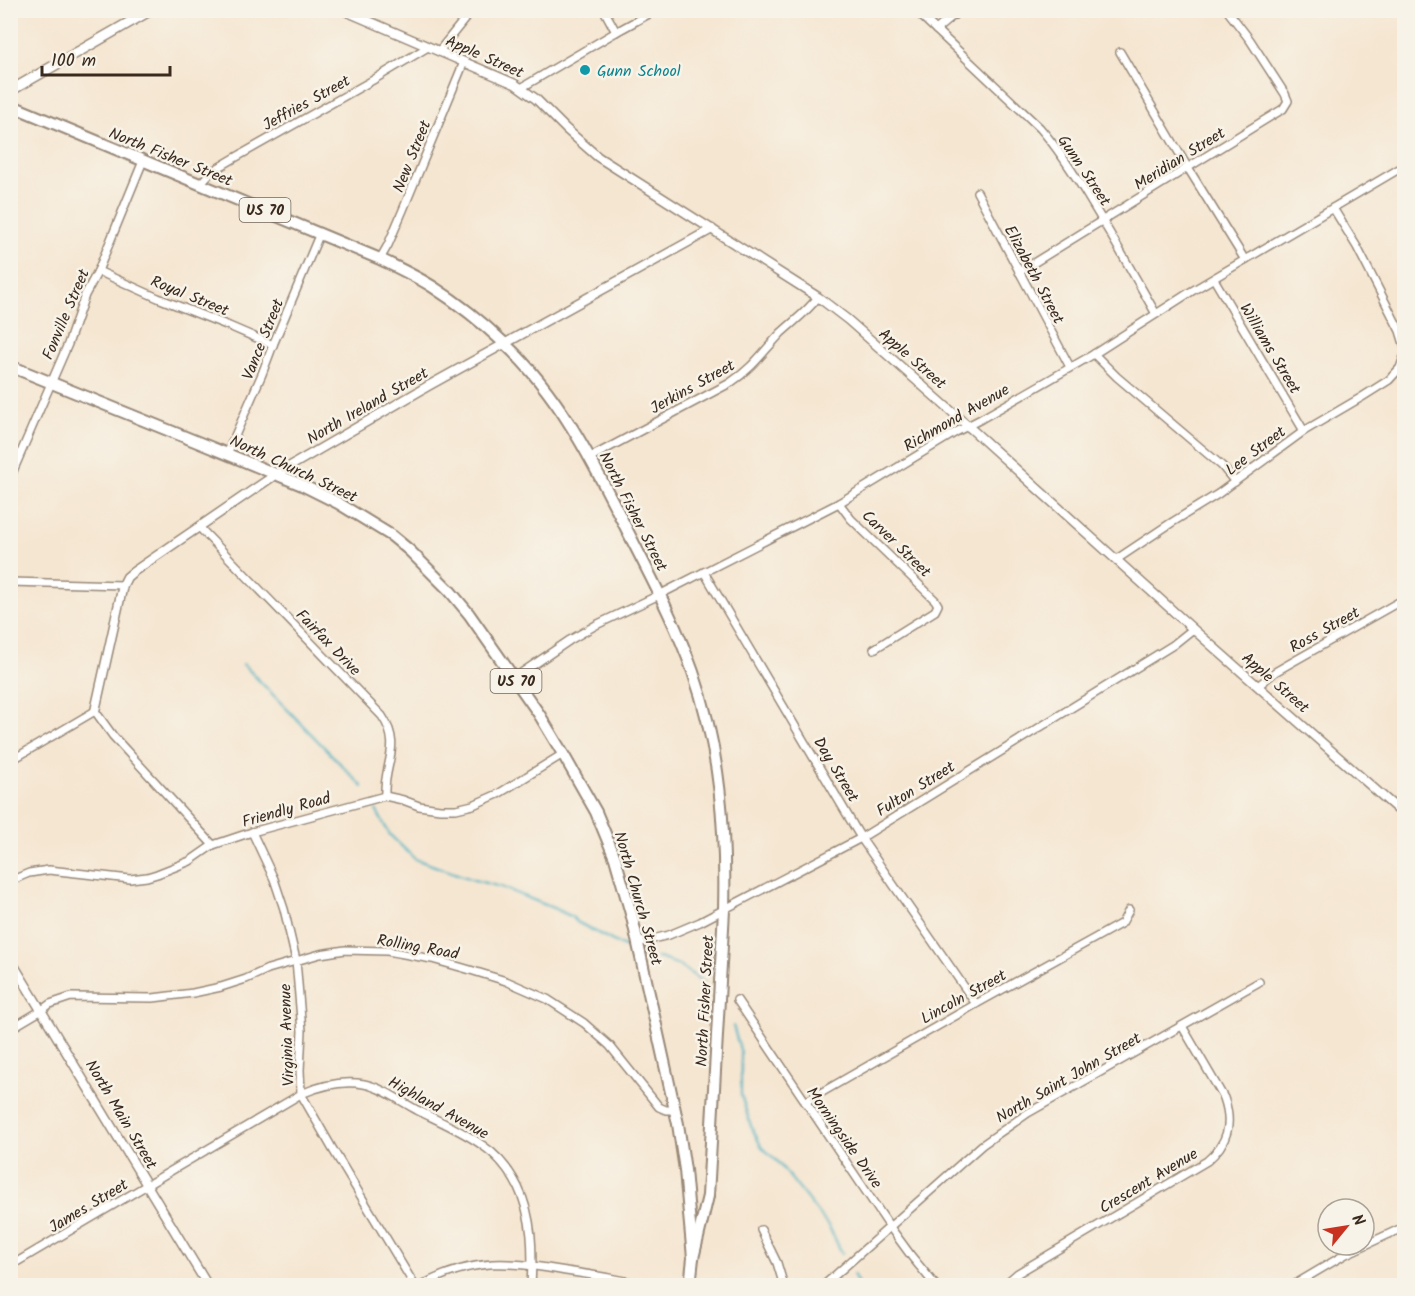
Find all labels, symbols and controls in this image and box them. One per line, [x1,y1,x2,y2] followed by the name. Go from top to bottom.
[441,29,528,86] street label: Apple Street
[42,39,170,77] scale bar
[51,47,96,76] text: 100 m
[597,59,681,84] place label: Gunn School
[578,63,592,77] marker: Gunn School
[258,69,356,138] street label: Jeffries Street
[387,116,438,196] street label: New Street
[105,121,237,194] street label: North Fisher Street
[1129,121,1231,197] street label: Meridian Street
[1051,130,1117,212] street label: Gunn Street
[240,198,290,222] road number: US 70
[997,221,1071,329] street label: Elizabeth Street
[36,264,97,364] street label: Fonville Street
[147,269,233,324] street label: Royal Street
[236,294,291,384] street label: Vance Street
[1233,299,1307,400] street label: Williams Street
[872,322,952,396] street label: Apple Street
[646,353,740,421] street label: Jerkins Street
[302,361,434,451] street label: North Ireland Street
[899,378,1014,459] street label: Richmond Avenue
[1220,420,1292,482] street label: Lee Street
[225,429,362,510] street label: North Church Street
[592,447,674,577] street label: North Fisher Street
[855,504,937,584] street label: Carver Street
[1285,600,1365,660] street label: Ross Street
[289,604,366,682] street label: Fairfax Drive
[1235,646,1315,720] street label: Apple Street
[490,669,542,693] road number: US 70
[806,732,865,808] street label: Day Street
[871,755,961,823] street label: Fulton Street
[239,786,335,835] street label: Friendly Road
[606,828,669,969] street label: North Church Street
[375,928,462,967] street label: Rolling Road
[690,934,721,1067] street label: North Fisher Street
[916,963,1012,1031] street label: Lincoln Street
[273,983,302,1087] street label: Virginia Avenue
[991,1026,1147,1130] street label: North Saint John Street
[78,1055,164,1175] street label: North Main Street
[383,1070,493,1146] street label: Highland Avenue
[799,1082,888,1194] street label: Morningside Drive
[1095,1142,1203,1221] street label: Crescent Avenue
[44,1172,134,1240] street label: James Street
[1316,1197,1376,1257] north arrow
[1344,1210,1371,1231] text: N

